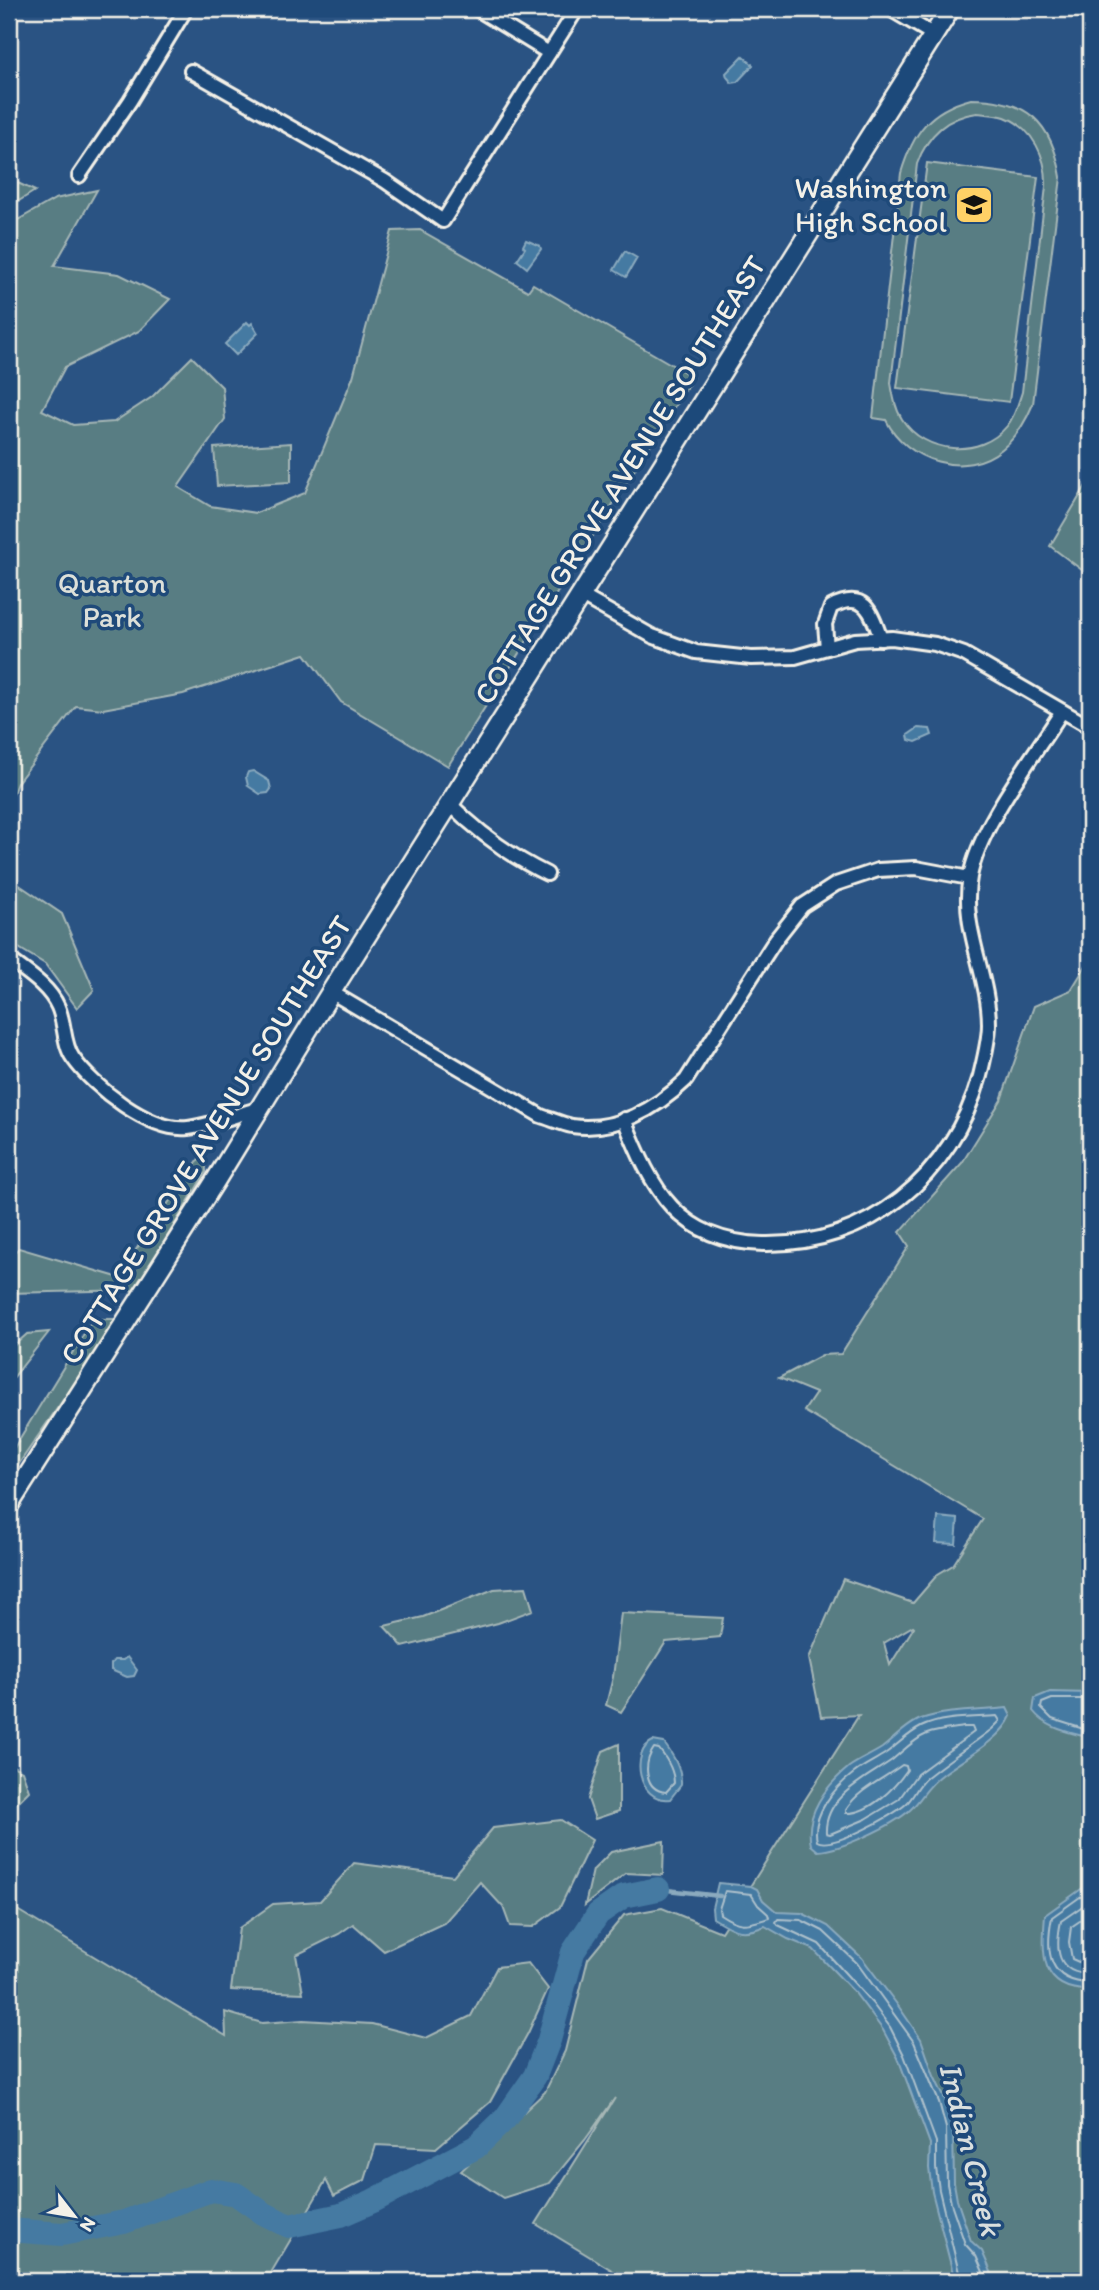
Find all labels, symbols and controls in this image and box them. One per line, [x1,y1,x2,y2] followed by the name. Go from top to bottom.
[795,169,948,240] place label: Washington High School
[953,184,995,226] school or university icon: Washington High School
[465,248,774,711] street label: COTTAGE GROVE AVENUE SOUTHEAST
[58,564,166,635] park label: Quarton Park
[51,908,360,1371] street label: COTTAGE GROVE AVENUE SOUTHEAST
[931,2059,1011,2241] water label: Indian Creek
[38,2182,108,2252] north arrow
[75,2213,101,2236] text: N

